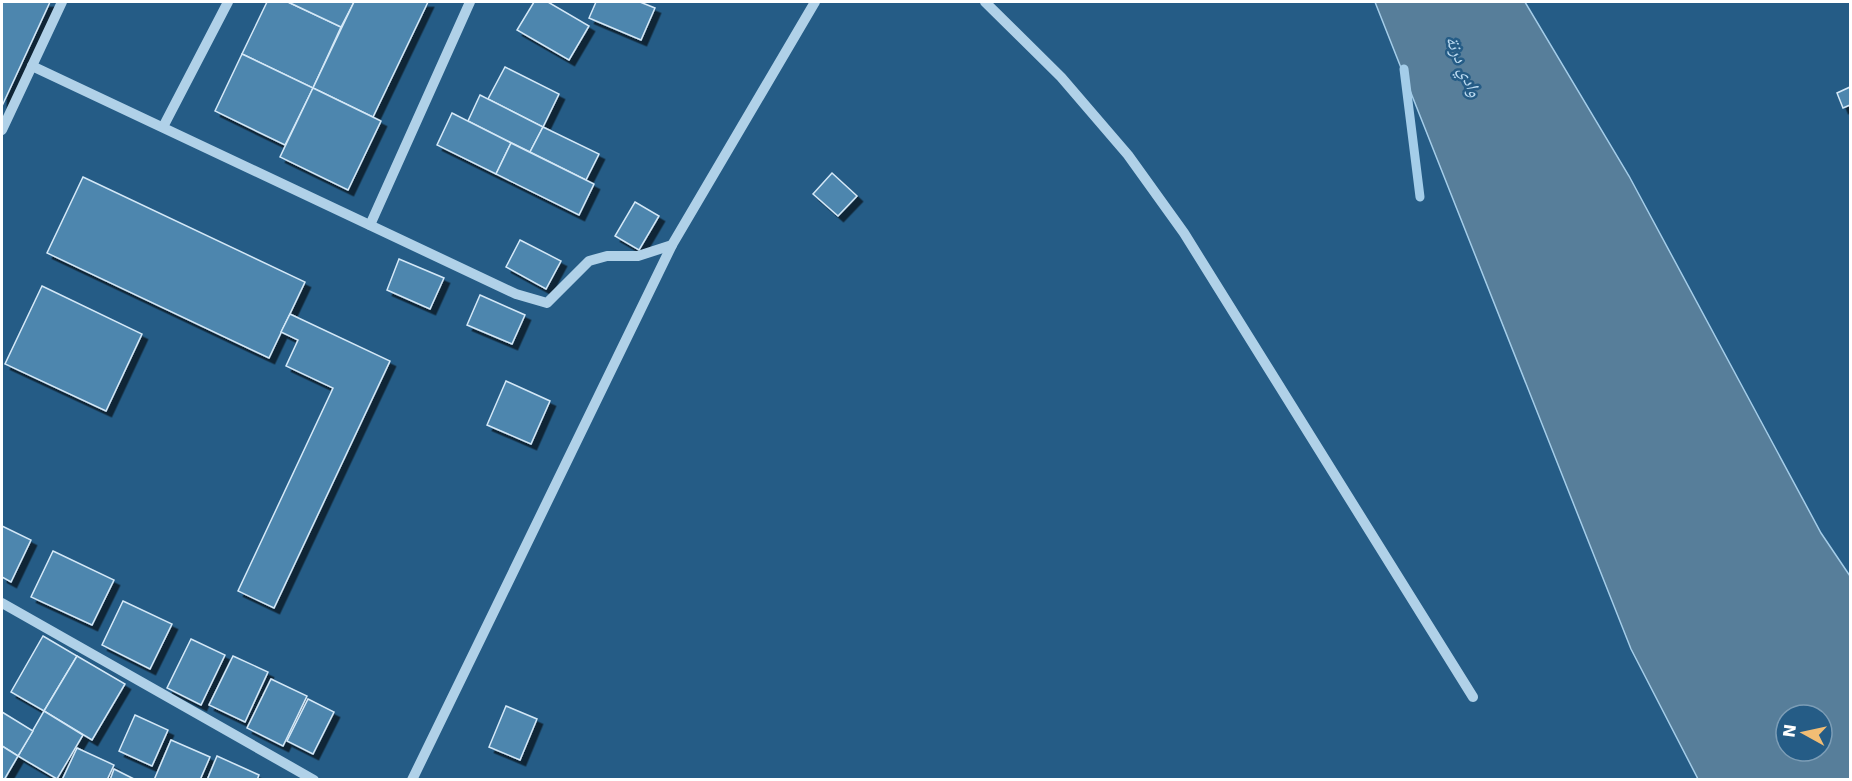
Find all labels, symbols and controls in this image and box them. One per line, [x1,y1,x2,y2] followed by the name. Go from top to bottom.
[1438,32,1486,102] water label: وادي درنة
[1774,703,1834,763] north arrow
[1779,723,1800,739] text: N

